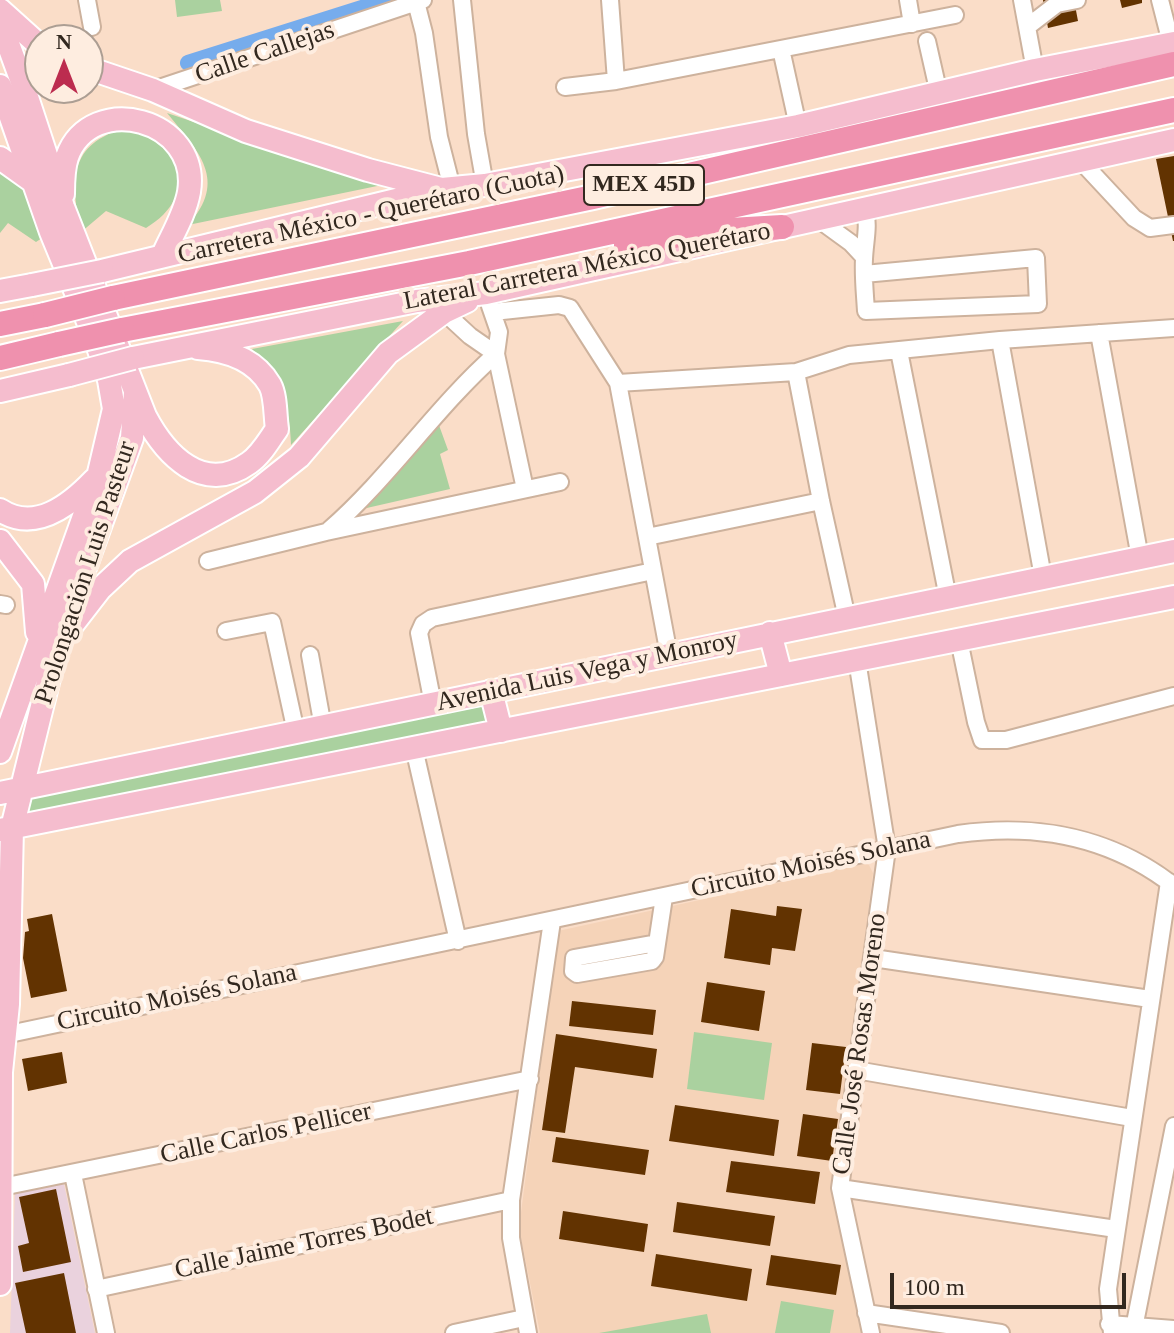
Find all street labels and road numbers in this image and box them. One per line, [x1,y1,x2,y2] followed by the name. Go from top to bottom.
[191,15,339,91] street label: Calle Callejas
[175,159,567,271] street label: Carretera México - Querétaro (Cuota)
[584,165,704,205] road number: MEX 45D
[401,216,773,318] street label: Lateral Carretera México Querétaro
[29,438,143,708] street label: Prolongación Luis Pasteur
[434,625,740,719] street label: Avenida Luis Vega y Monroy
[688,824,934,906] street label: Circuito Moisés Solana
[826,911,894,1177] street label: Calle José Rosas Moreno
[54,957,300,1039] street label: Circuito Moisés Solana
[158,1096,374,1172] street label: Calle Carlos Pellicer
[172,1201,436,1287] street label: Calle Jaime Torres Bodet

